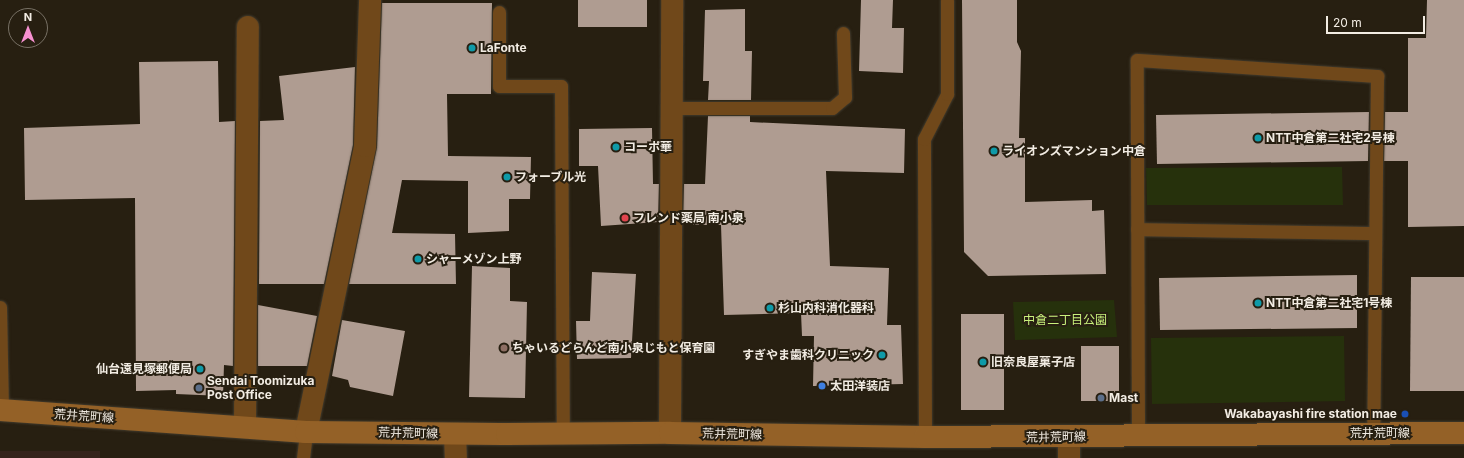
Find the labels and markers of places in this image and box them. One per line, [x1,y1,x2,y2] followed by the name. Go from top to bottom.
[480,41,527,55] place label: LaFonte
[467,43,477,53] marker: LaFonte
[1266,131,1395,145] place label: NTT中倉第二社宅2号棟
[1253,133,1263,143] marker: NTT中倉第二社宅2号棟
[624,140,672,154] place label: コーポ華
[611,142,621,152] marker: コーポ華
[1002,144,1146,158] place label: ライオンズマンション中倉
[989,146,999,156] marker: ライオンズマンション中倉
[515,170,587,184] place label: フォーブル光
[502,172,512,182] marker: フォーブル光
[633,211,744,225] place label: フレンド薬局 南小泉
[620,213,630,223] marker: フレンド薬局 南小泉
[426,252,522,266] place label: シャーメゾン上野
[413,254,423,264] marker: シャーメゾン上野
[1266,296,1392,310] place label: NTT中倉第二社宅1号棟
[1253,298,1263,308] marker: NTT中倉第二社宅1号棟
[778,301,874,315] place label: 杉山内科消化器科
[765,303,775,313] marker: 杉山内科消化器科
[512,341,716,355] place label: ちゃいるどらんど南小泉じもと保育園
[499,343,509,353] marker: ちゃいるどらんど南小泉じもと保育園
[742,348,874,362] place label: すぎやま歯科クリニック
[877,350,887,360] marker: すぎやま歯科クリニック
[991,355,1075,369] place label: 旧奈良屋菓子店
[978,357,988,367] marker: 旧奈良屋菓子店
[96,362,192,376] place label: 仙台遠見塚郵便局
[195,364,205,374] marker: 仙台遠見塚郵便局
[207,374,314,402] place label: Sendai Toomizuka Post Office
[830,379,890,393] place label: 太田洋装店
[817,381,827,391] marker: 太田洋装店
[194,383,204,393] marker: Sendai Toomizuka Post Office
[1109,391,1138,405] place label: Mast
[1096,393,1106,403] marker: Mast
[1224,407,1397,421] place label: Wakabayashi fire station mae
[1400,409,1410,419] marker: Wakabayashi fire station mae

